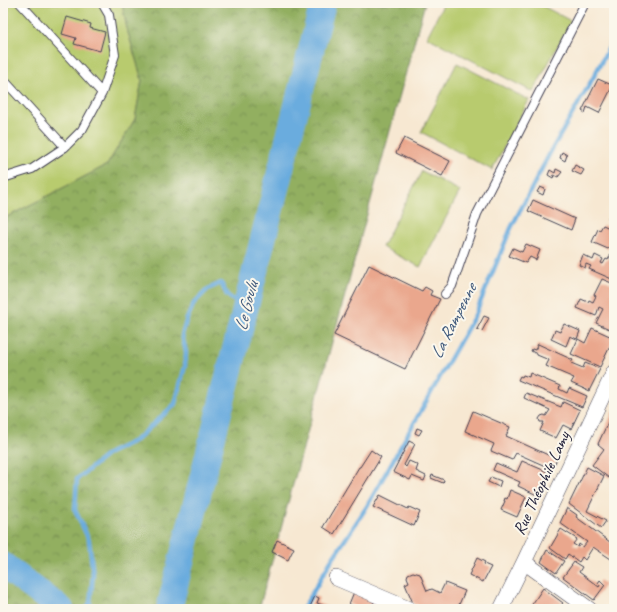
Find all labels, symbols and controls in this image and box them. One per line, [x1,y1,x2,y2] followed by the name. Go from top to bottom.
[229,276,263,333] water label: Le Goulu
[425,277,483,362] water label: La Rampenne
[508,427,575,538] street label: Rue Théophile Lamy

